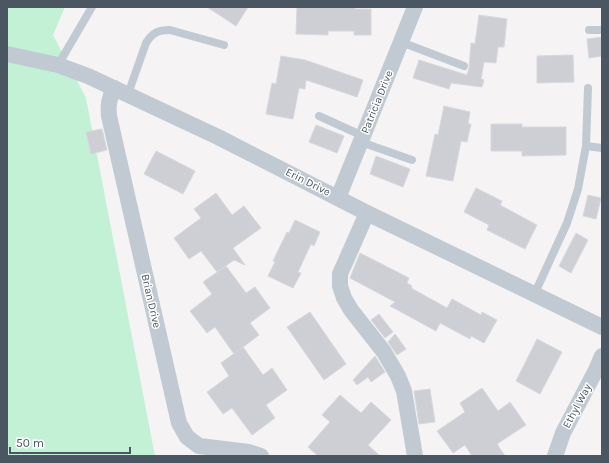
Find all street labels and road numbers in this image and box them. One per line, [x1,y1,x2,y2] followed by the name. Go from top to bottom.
[358,68,396,135] street label: Patricia Drive
[283,165,333,199] street label: Erin Drive
[138,273,164,330] street label: Brian Drive
[560,382,594,430] street label: Ethyl Way

